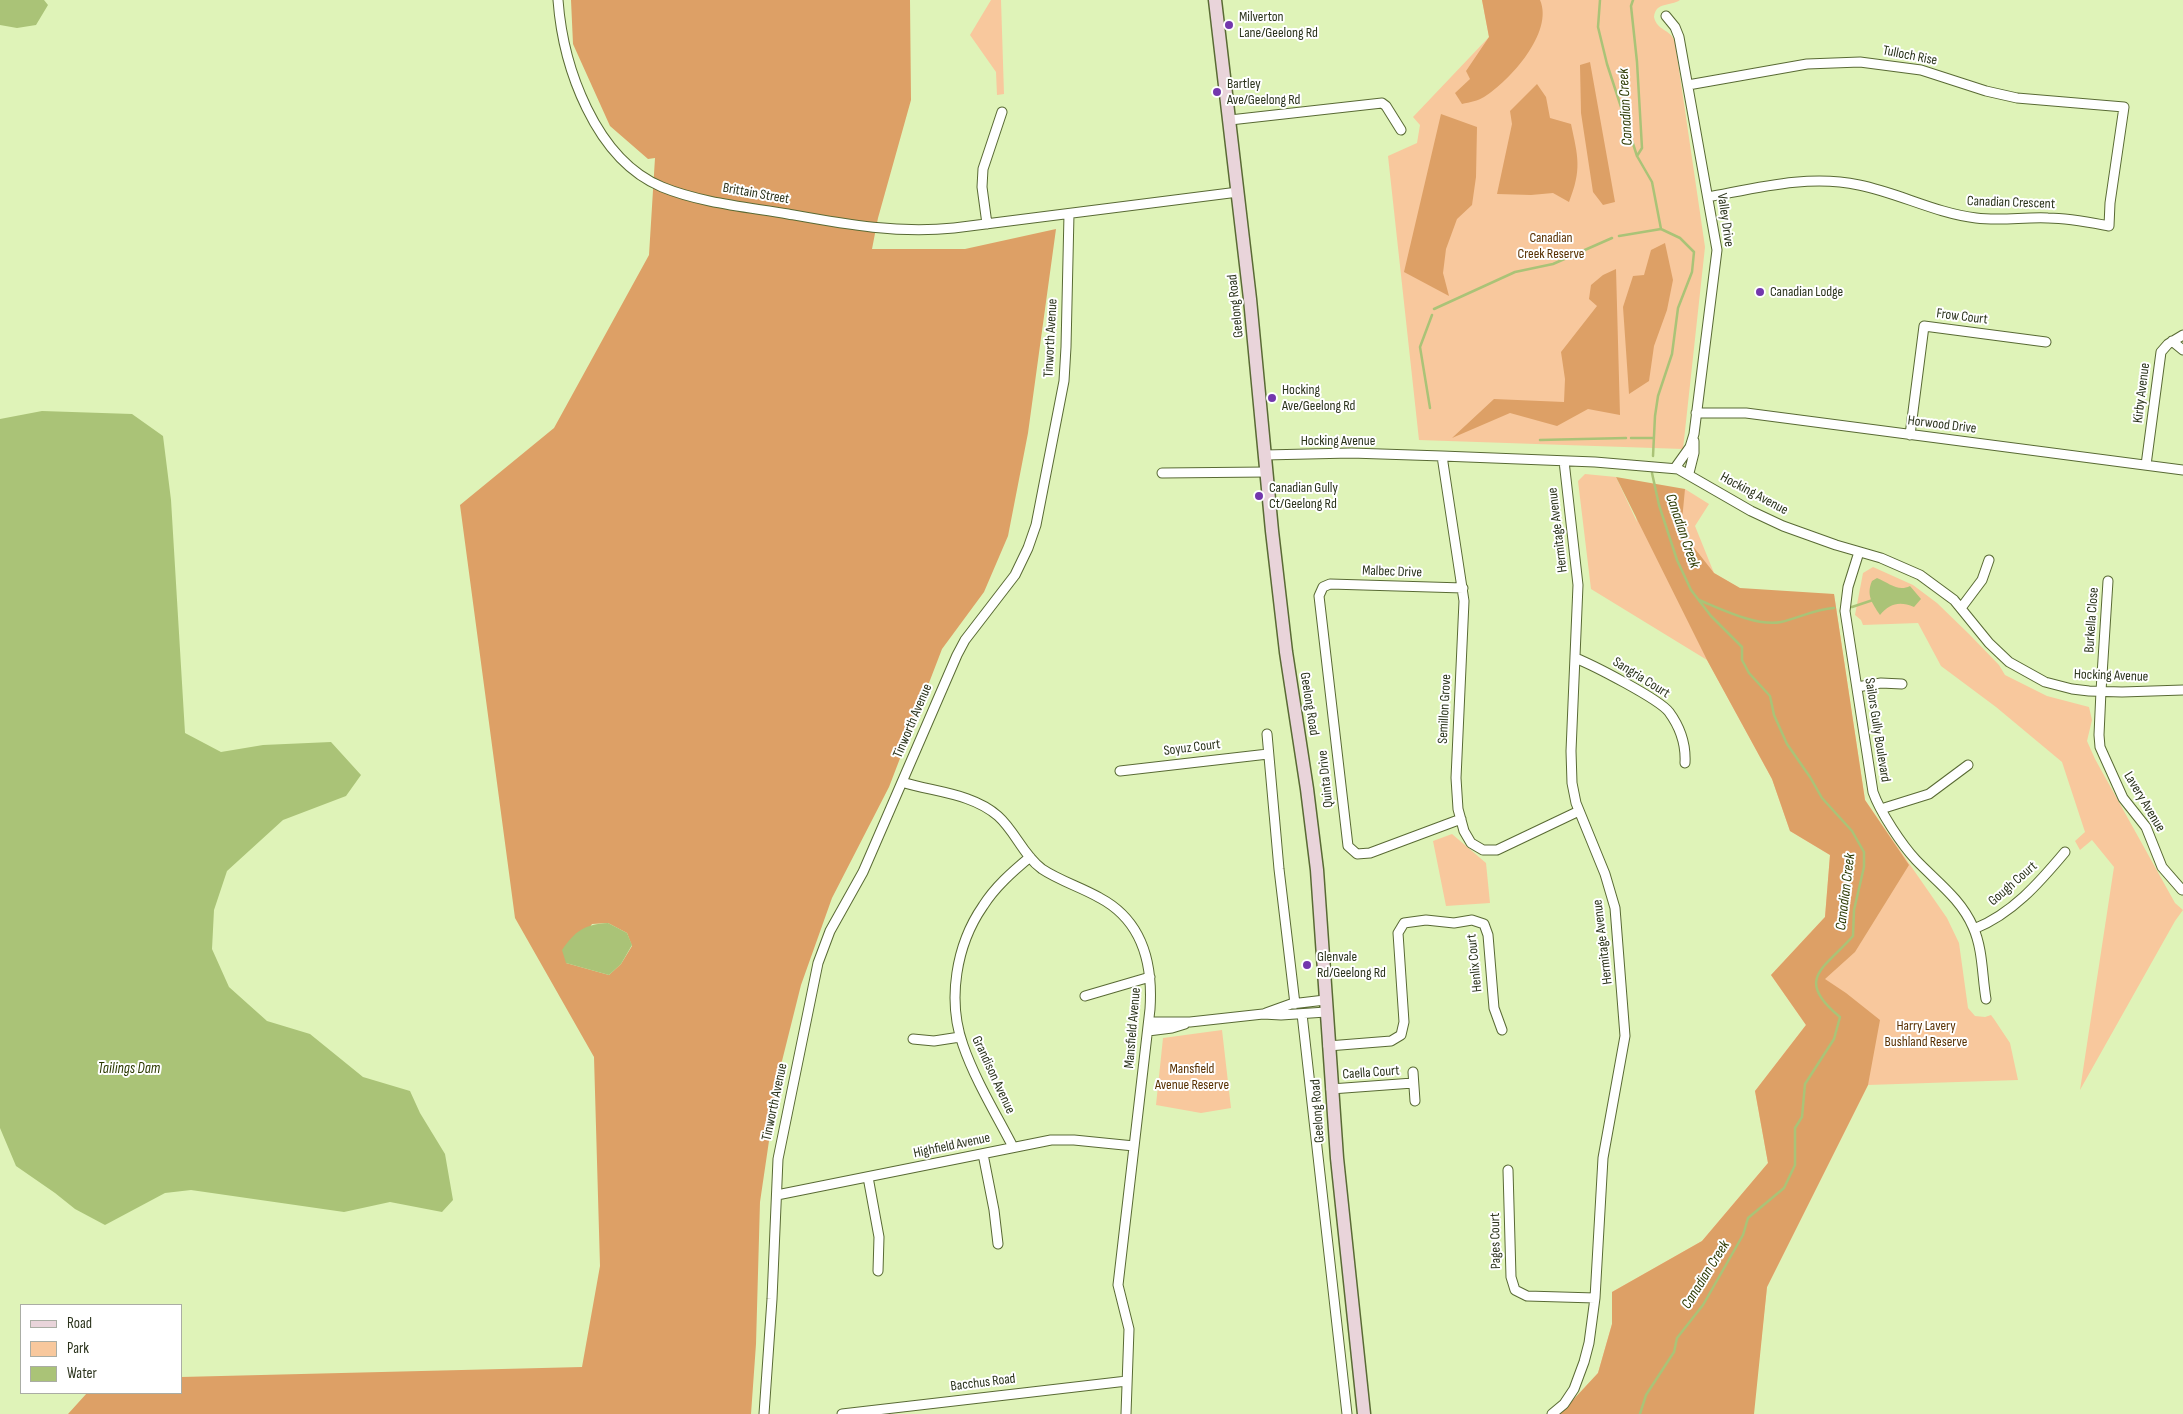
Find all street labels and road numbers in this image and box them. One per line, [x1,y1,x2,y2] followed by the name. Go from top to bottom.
[1881,42,1939,70] street label: Tulloch Rise
[722,180,790,208] street label: Brittain Street
[1713,192,1737,248] street label: Valley Drive
[1967,193,2055,213] street label: Canadian Crescent
[1224,273,1248,339] street label: Geelong Road
[1041,298,1061,378] street label: Tinworth Avenue
[1935,306,1989,328] street label: Frow Court
[2130,362,2154,424] street label: Kirby Avenue
[1907,412,1977,438] street label: Horwood Drive
[1301,433,1375,449] street label: Hocking Avenue
[1717,469,1791,519] street label: Hocking Avenue
[1544,487,1572,573] street label: Hermitage Avenue
[1362,563,1422,581] street label: Malbec Drive
[2081,587,2103,653] street label: Burkella Close
[1609,654,1673,702] street label: Sangria Court
[2073,666,2149,686] street label: Hocking Avenue
[1296,671,1322,737] street label: Geelong Road
[1435,674,1455,744] street label: Semillon Grove
[1860,677,1894,783] street label: Sailors Gully Boulevard
[890,681,936,761] street label: Tinworth Avenue
[1163,736,1221,760] street label: Soyuz Court
[1315,749,1337,809] street label: Quinta Drive
[2119,769,2169,835] street label: Lavery Avenue
[1985,858,2041,910] street label: Gough Court
[1589,899,1617,985] street label: Hermitage Avenue
[1464,933,1486,993] street label: Henlix Court
[1121,987,1145,1069] street label: Mansfield Avenue
[968,1033,1018,1117] street label: Grandison Avenue
[759,1062,791,1142] street label: Tinworth Avenue
[1342,1063,1400,1083] street label: Caella Court
[1307,1079,1329,1143] street label: Geelong Road
[912,1130,992,1162] street label: Highfield Avenue
[1487,1213,1505,1269] street label: Pages Court
[950,1371,1016,1395] street label: Bacchus Road

